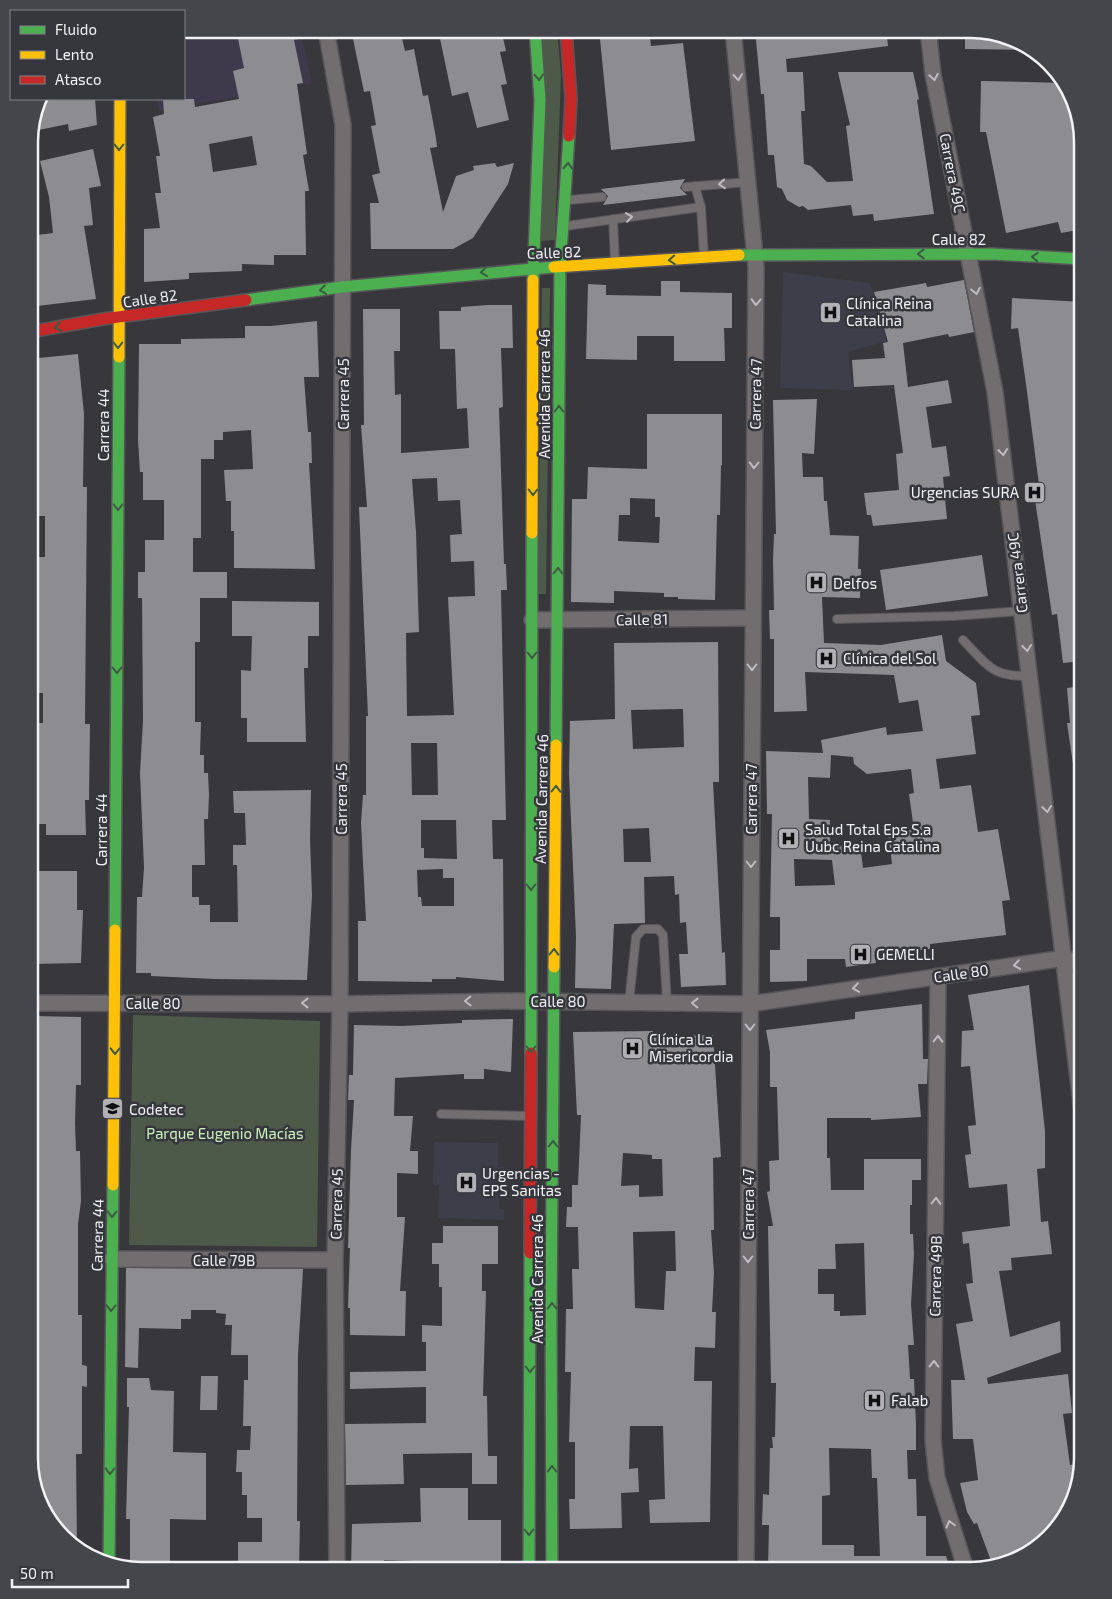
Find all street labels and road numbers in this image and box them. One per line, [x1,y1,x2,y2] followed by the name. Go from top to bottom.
[936,132,970,215] street label: Carrera 49C
[932,230,986,248] street label: Calle 82
[526,242,582,262] street label: Calle 82
[122,285,178,311] street label: Calle 82
[535,329,553,459] street label: Avenida Carrera 46
[334,358,352,430] street label: Carrera 45
[745,358,765,430] street label: Carrera 47
[94,389,112,461] street label: Carrera 44
[1003,531,1031,614] street label: Carrera 49C
[616,610,668,628] street label: Calle 81
[531,734,551,864] street label: Avenida Carrera 46
[332,763,350,835] street label: Carrera 45
[742,763,760,835] street label: Carrera 47
[92,794,110,866] street label: Carrera 44
[932,960,990,986] street label: Calle 80
[530,992,586,1010] street label: Calle 80
[125,994,181,1012] street label: Calle 80
[326,1168,346,1240] street label: Carrera 45
[739,1168,757,1240] street label: Carrera 47
[87,1198,107,1272] street label: Carrera 44
[528,1214,546,1344] street label: Avenida Carrera 46
[925,1235,945,1317] street label: Carrera 49B
[193,1251,255,1269] street label: Calle 79B

